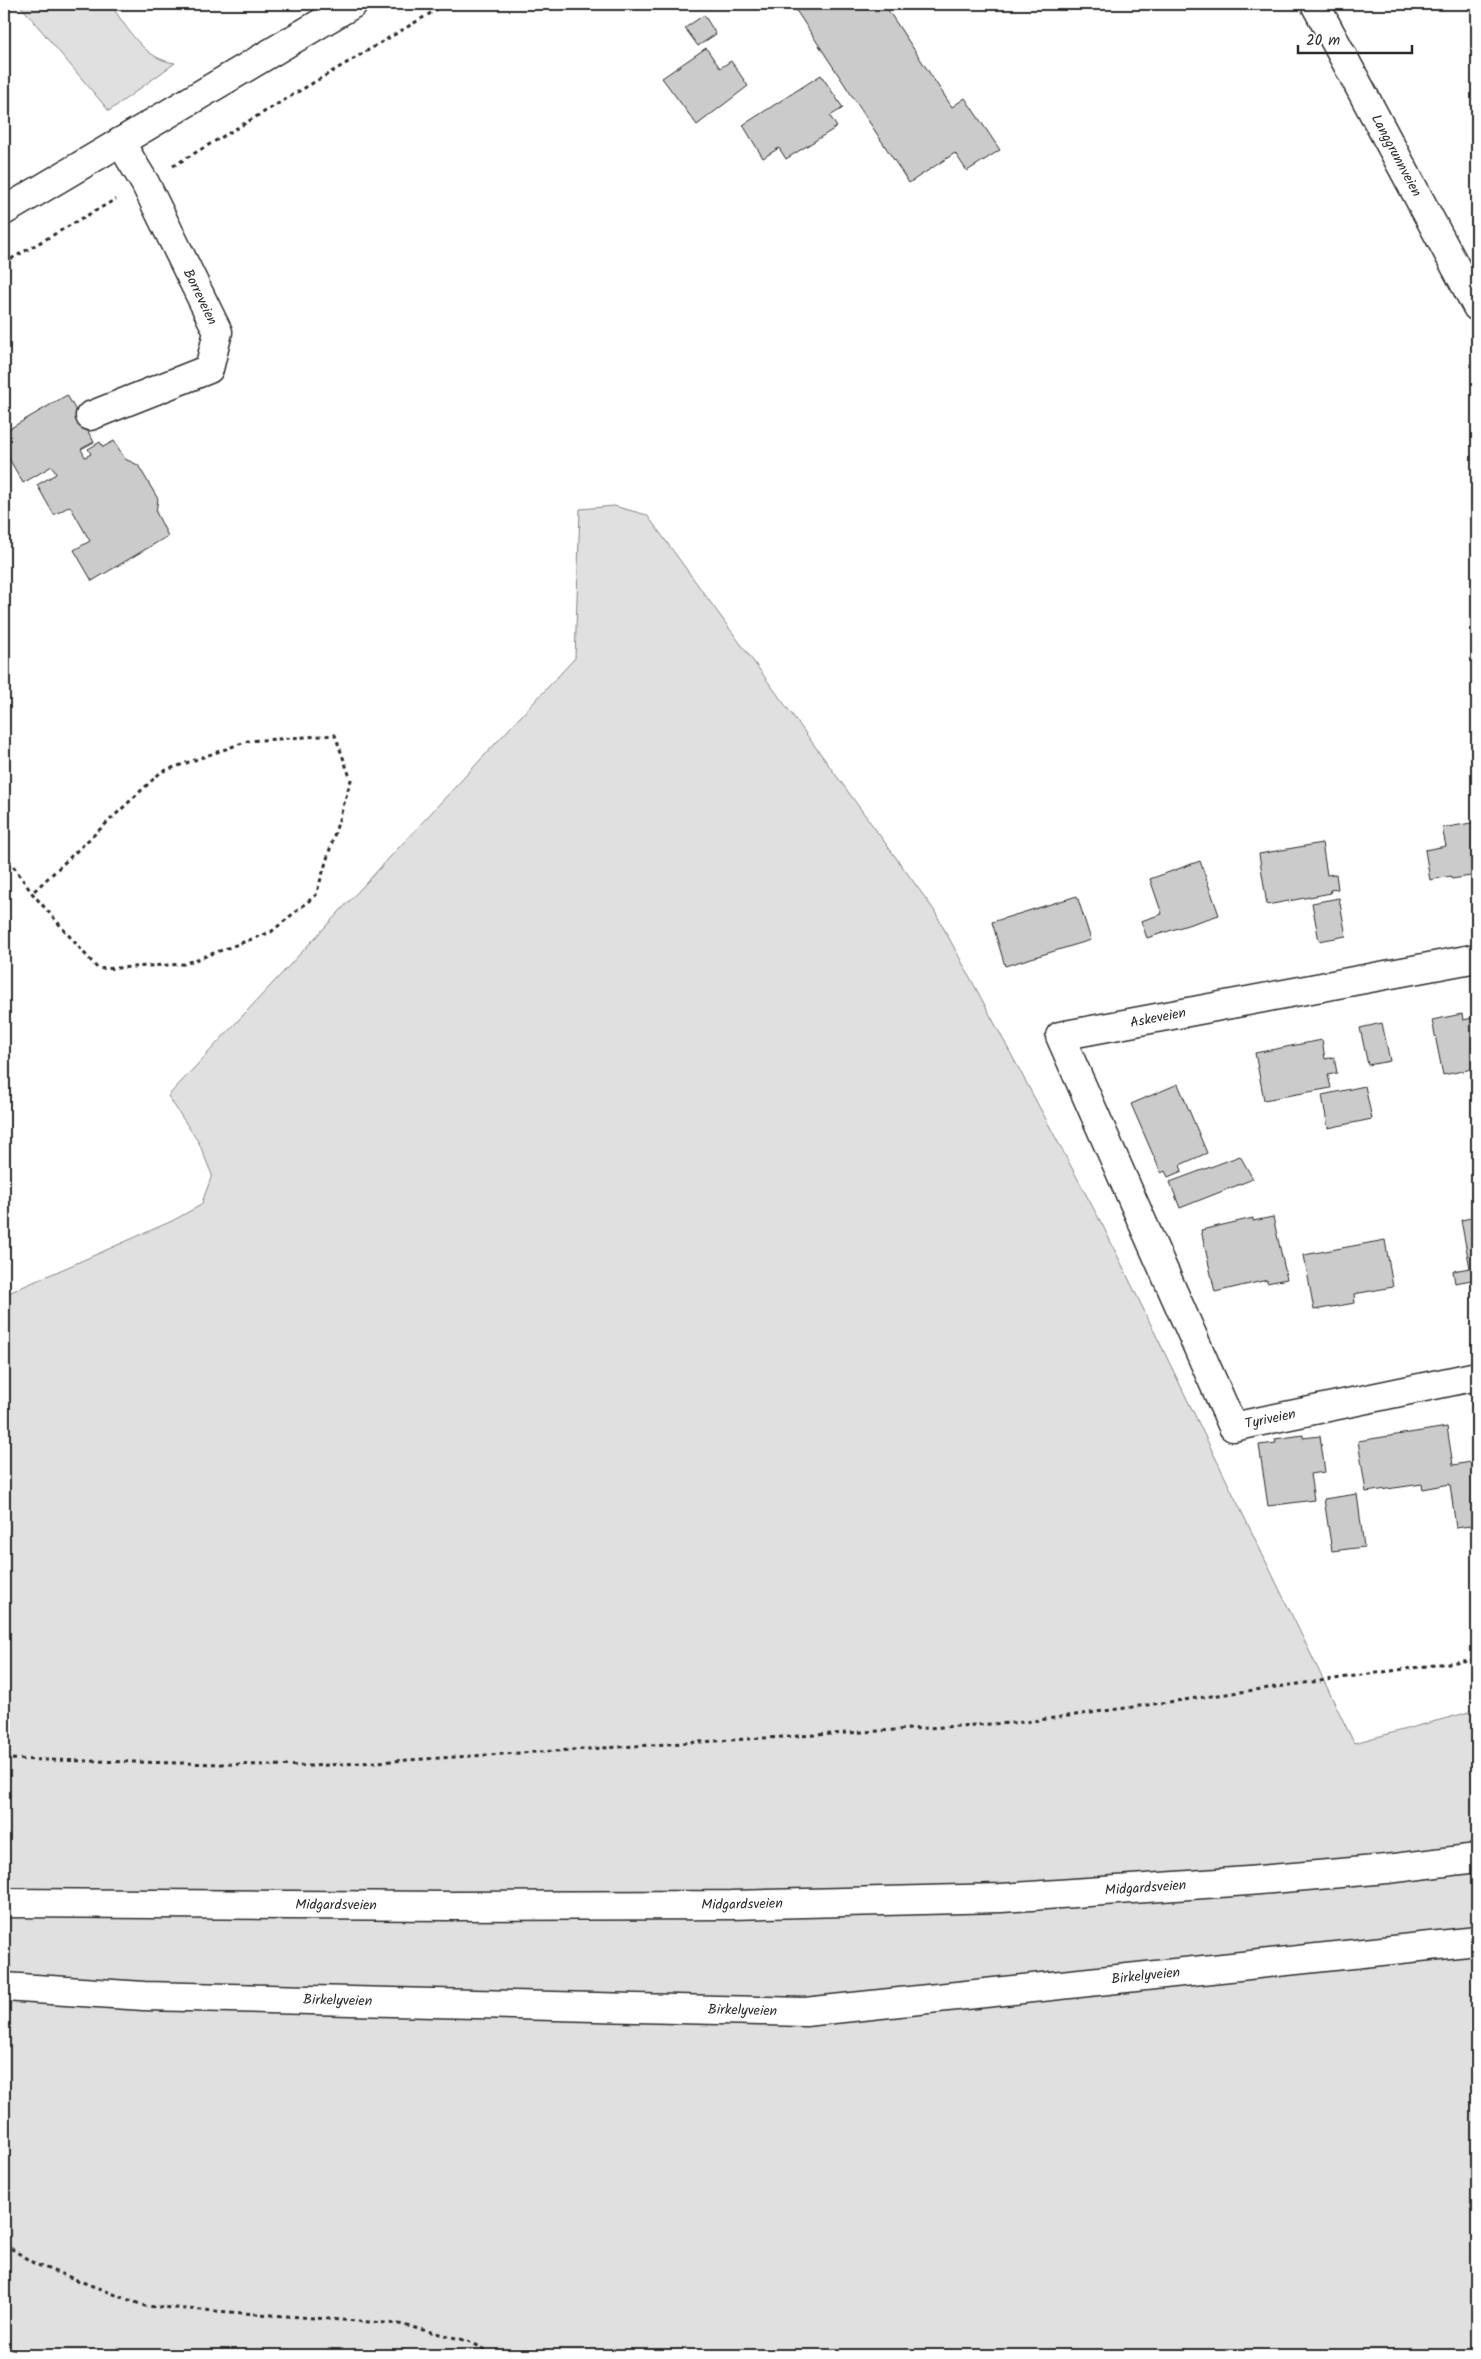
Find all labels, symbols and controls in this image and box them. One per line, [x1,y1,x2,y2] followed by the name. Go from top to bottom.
[1298,22,1412,54] scale bar
[1306,29,1340,53] text: 20 m
[1365,111,1427,201] street label: Langgrunnveien
[177,265,223,329] street label: Borreveien
[1128,1002,1188,1034] street label: Askeveien
[1243,1403,1298,1435] street label: Tyriveien
[1104,1874,1187,1902] street label: Midgardsveien
[701,1893,783,1916] street label: Midgardsveien
[295,1894,377,1917] street label: Midgardsveien
[1110,1961,1181,1991] street label: Birkelyveien
[303,1989,372,2013] street label: Birkelyveien
[708,1999,777,2022] street label: Birkelyveien

